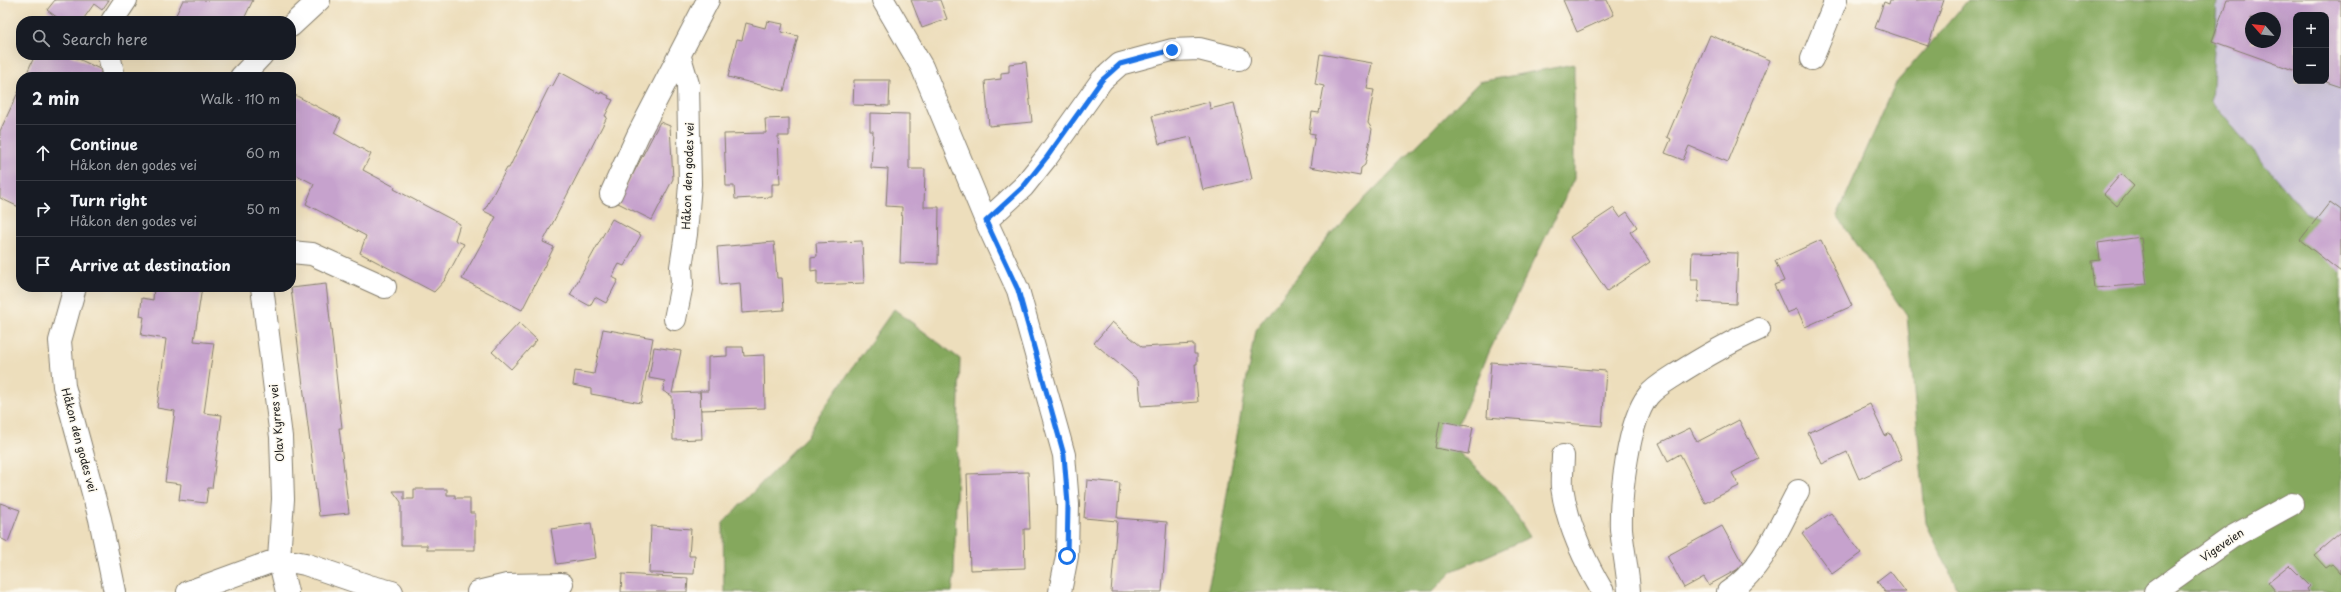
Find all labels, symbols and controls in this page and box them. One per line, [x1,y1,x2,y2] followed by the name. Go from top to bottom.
[2245,12,2281,48] north arrow
[2293,12,2329,84] map controls
[2293,12,2329,48] button: +
[16,16,296,60] search box
[30,27,52,49] icon: search
[62,27,148,50] text: Search here
[1163,41,1181,59] route end
[2293,48,2329,84] button: −
[32,85,79,111] text: 2 min
[201,89,280,108] text: Walk · 110 m
[677,122,698,230] street label: Håkon den godes vei
[70,132,138,155] text: Continue
[32,142,54,164] icon: ahead
[246,143,280,162] text: 60 m
[70,155,197,174] text: Håkon den godes vei
[70,188,147,211] text: Turn right
[32,198,54,220] icon: right
[246,199,280,218] text: 50 m
[70,211,197,230] text: Håkon den godes vei
[70,253,231,276] text: Arrive at destination
[32,254,54,276] icon: arrive
[265,384,288,463] street label: Olav Kyrres vei
[57,386,102,494] street label: Håkon den godes vei
[2196,524,2247,566] street label: Vigeveien
[1058,547,1076,565] route start

